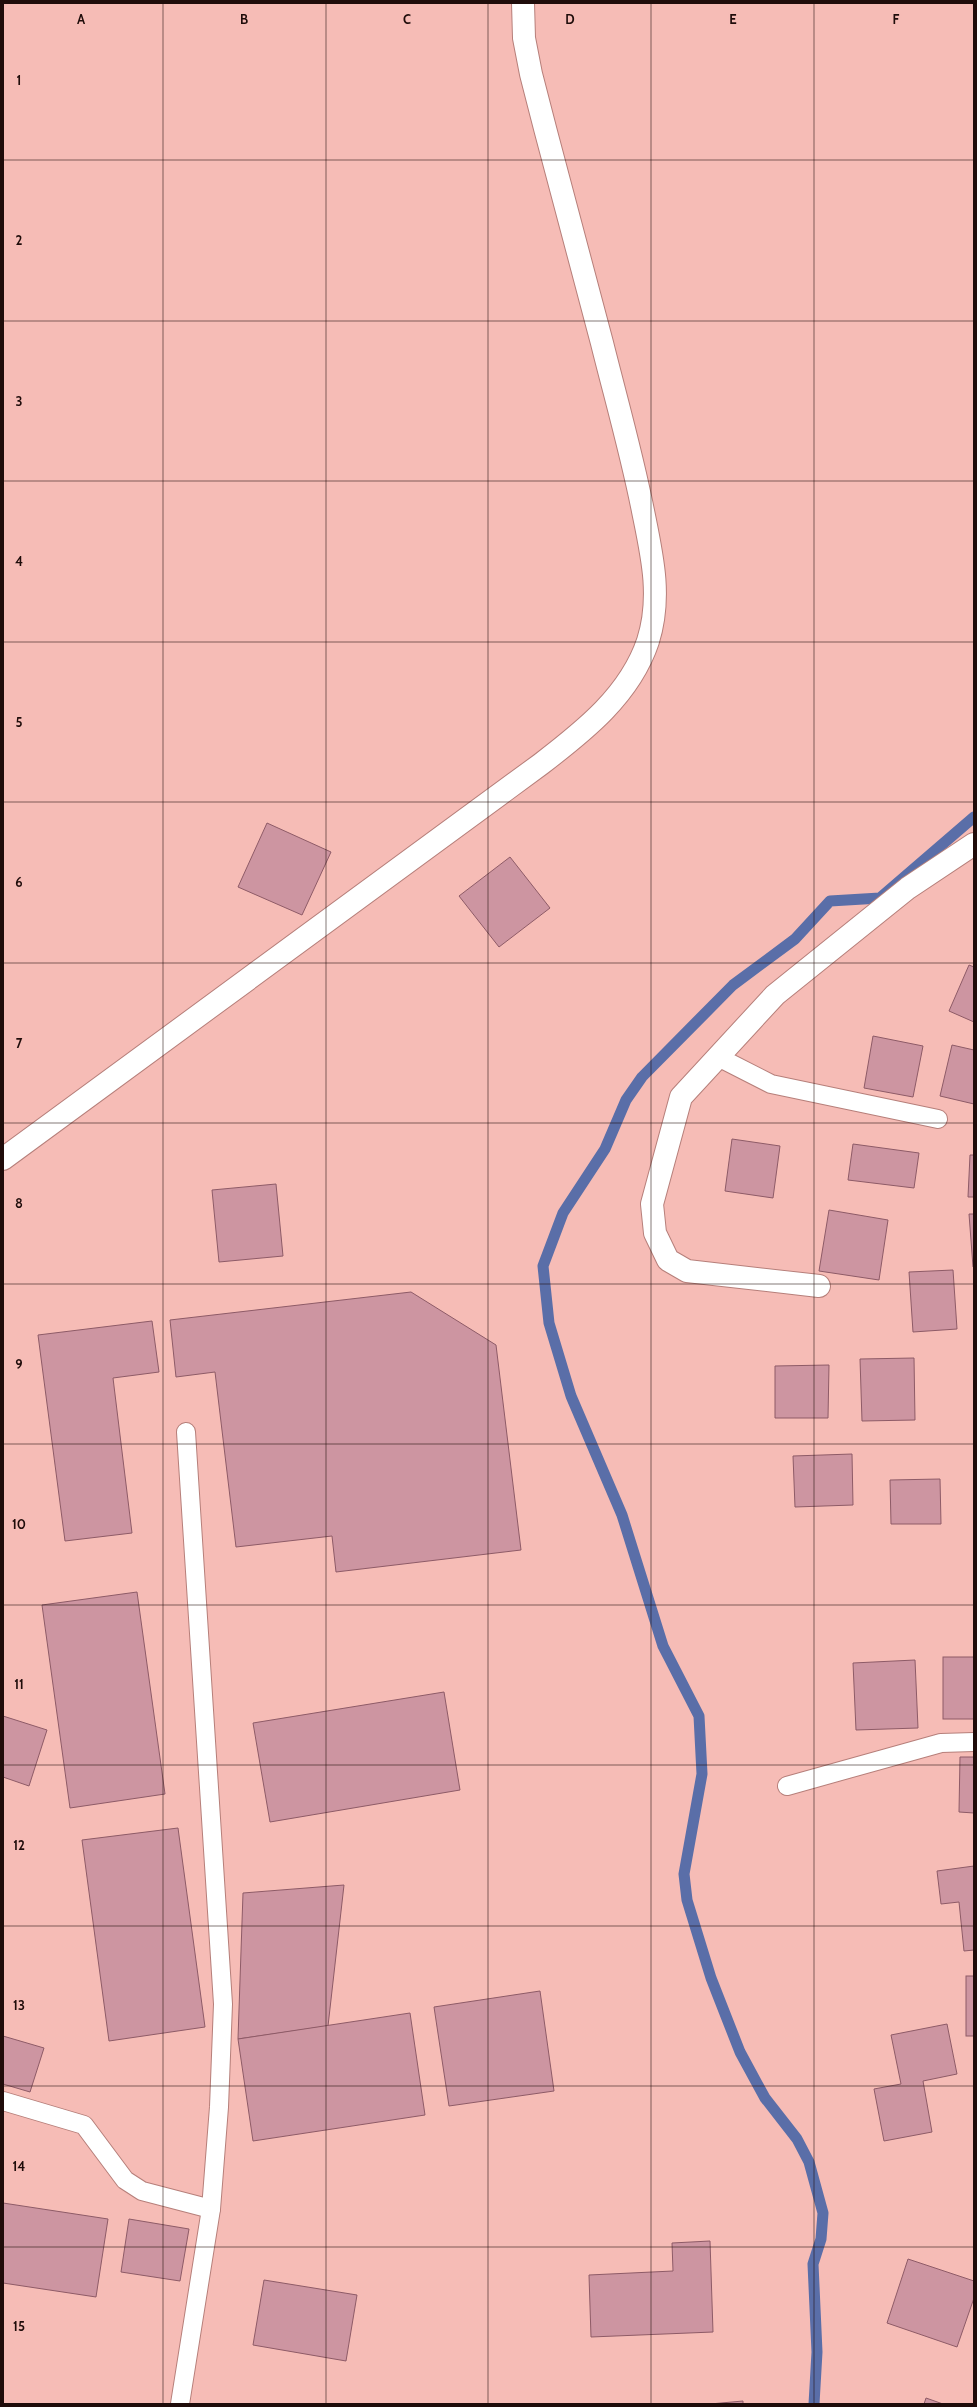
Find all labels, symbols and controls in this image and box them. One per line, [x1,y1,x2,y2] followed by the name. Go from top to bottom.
[77,11,86,27] text: A
[240,11,248,27] text: B
[403,11,411,27] text: C
[565,11,575,27] text: D
[729,11,737,27] text: E
[893,11,900,27] text: F
[17,72,21,88] text: 1
[16,232,23,248] text: 2
[15,393,23,409] text: 3
[15,553,23,569] text: 4
[16,714,23,730] text: 5
[15,874,23,890] text: 6
[16,1035,23,1051] text: 7
[15,1195,23,1211] text: 8
[15,1356,23,1372] text: 9
[12,1516,26,1532] text: 10
[14,1676,24,1692] text: 11
[13,1837,25,1853] text: 12
[13,1997,25,2013] text: 13
[13,2158,25,2174] text: 14
[13,2318,25,2334] text: 15

